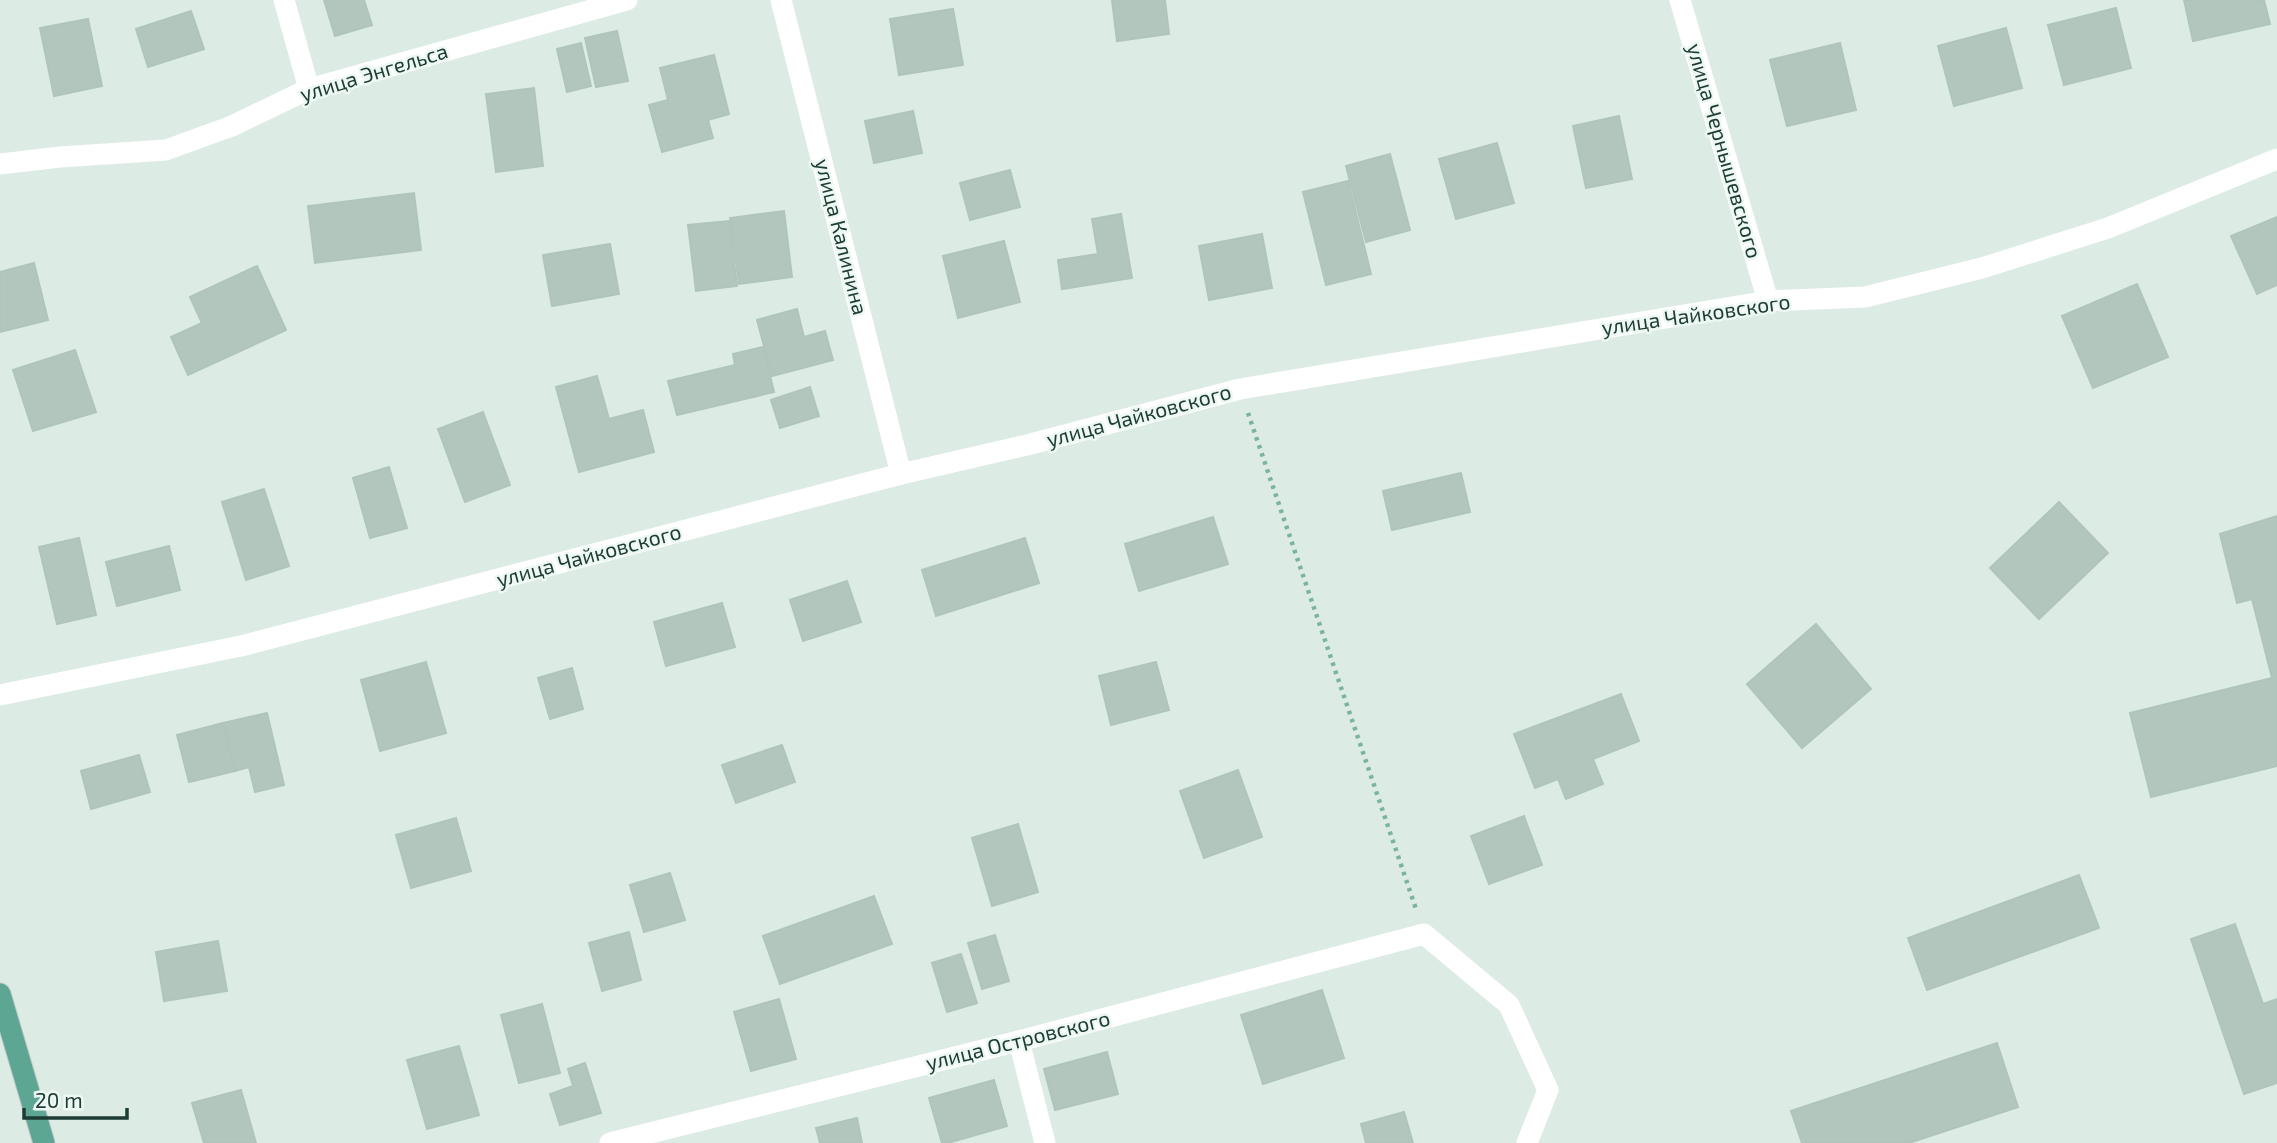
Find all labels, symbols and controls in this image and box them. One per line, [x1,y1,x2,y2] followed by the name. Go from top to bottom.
[297,37,451,107] street label: улица Энгельса
[1682,40,1768,261] street label: улица Чернышевского
[810,156,874,318] street label: улица Калинина
[1600,288,1792,340] street label: улица Чайковского
[1044,378,1234,452] street label: улица Чайковского
[494,518,684,592] street label: улица Чайковского
[923,1005,1112,1075] street label: улица Островского
[24,1076,128,1120] scale bar
[35,1087,83,1112] text: 20 m

